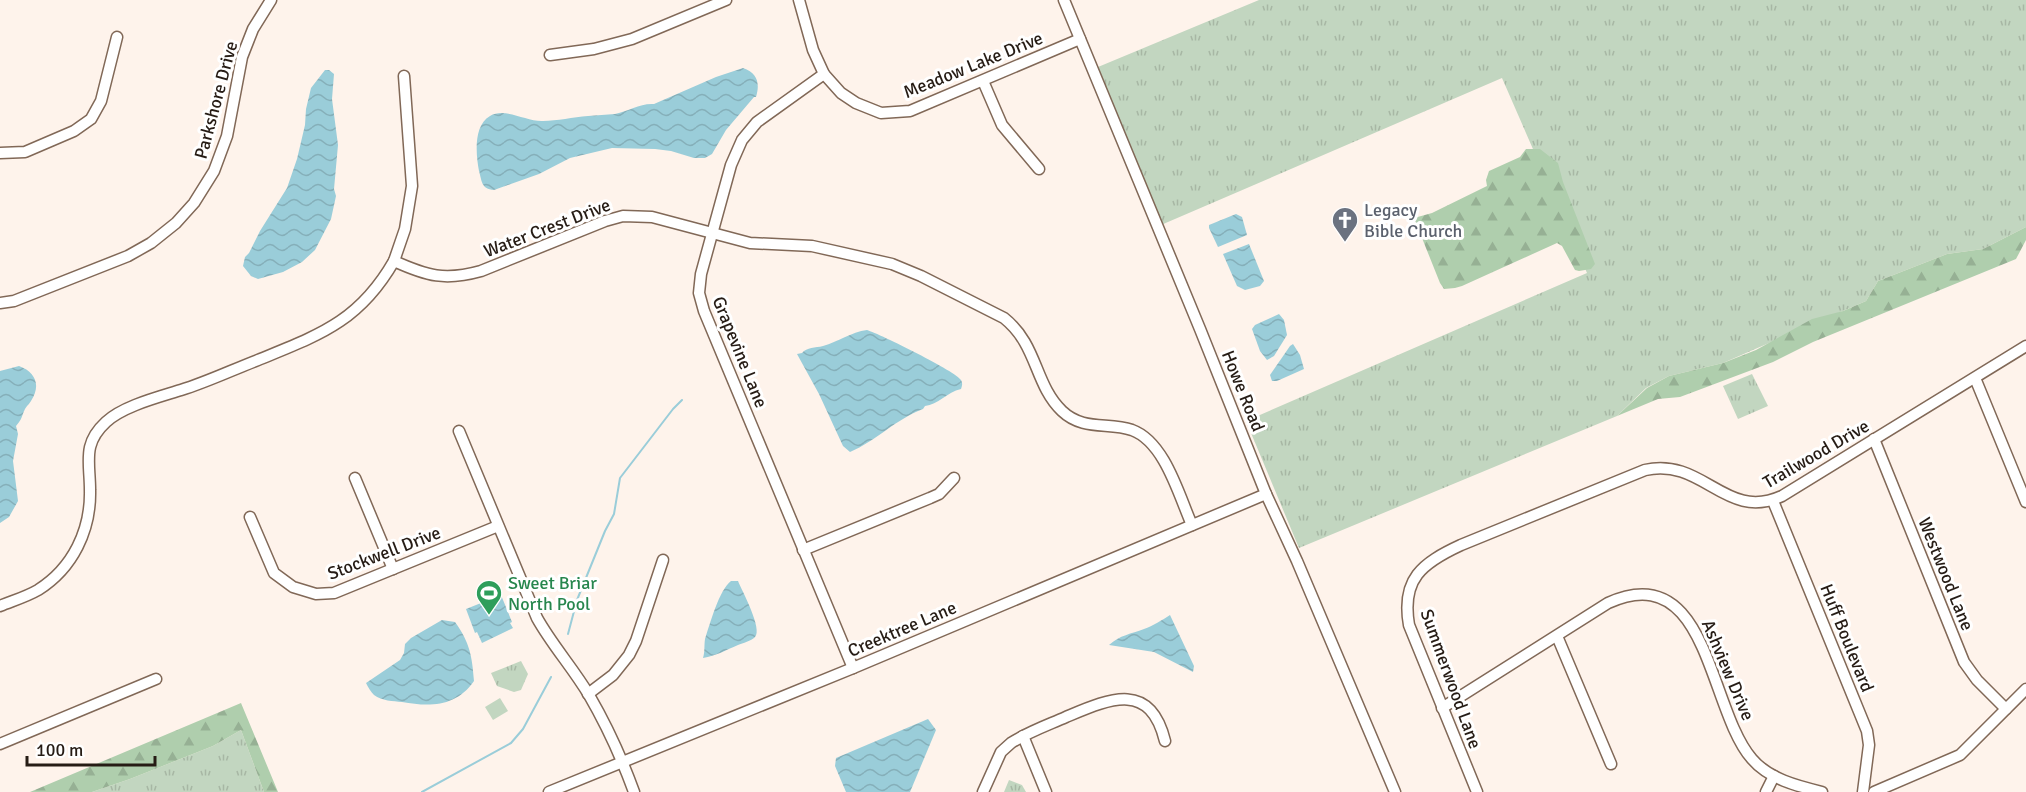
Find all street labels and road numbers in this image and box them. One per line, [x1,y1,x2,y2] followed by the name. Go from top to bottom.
[900,27,1046,103] street label: Meadow Lake Drive
[190,39,242,161] street label: Parkshore Drive
[481,194,613,262] street label: Water Crest Drive
[708,293,772,411] street label: Grapevine Lane
[1217,347,1269,435] street label: Howe Road
[1759,415,1873,493] street label: Trailwood Drive
[1913,514,1979,634] street label: Westwood Lane
[324,521,444,585] street label: Stockwell Drive
[1815,581,1879,695] street label: Huff Boulevard
[844,596,960,662] street label: Creektree Lane
[1416,606,1486,752] street label: Summerwood Lane
[1697,616,1759,724] street label: Ashview Drive

